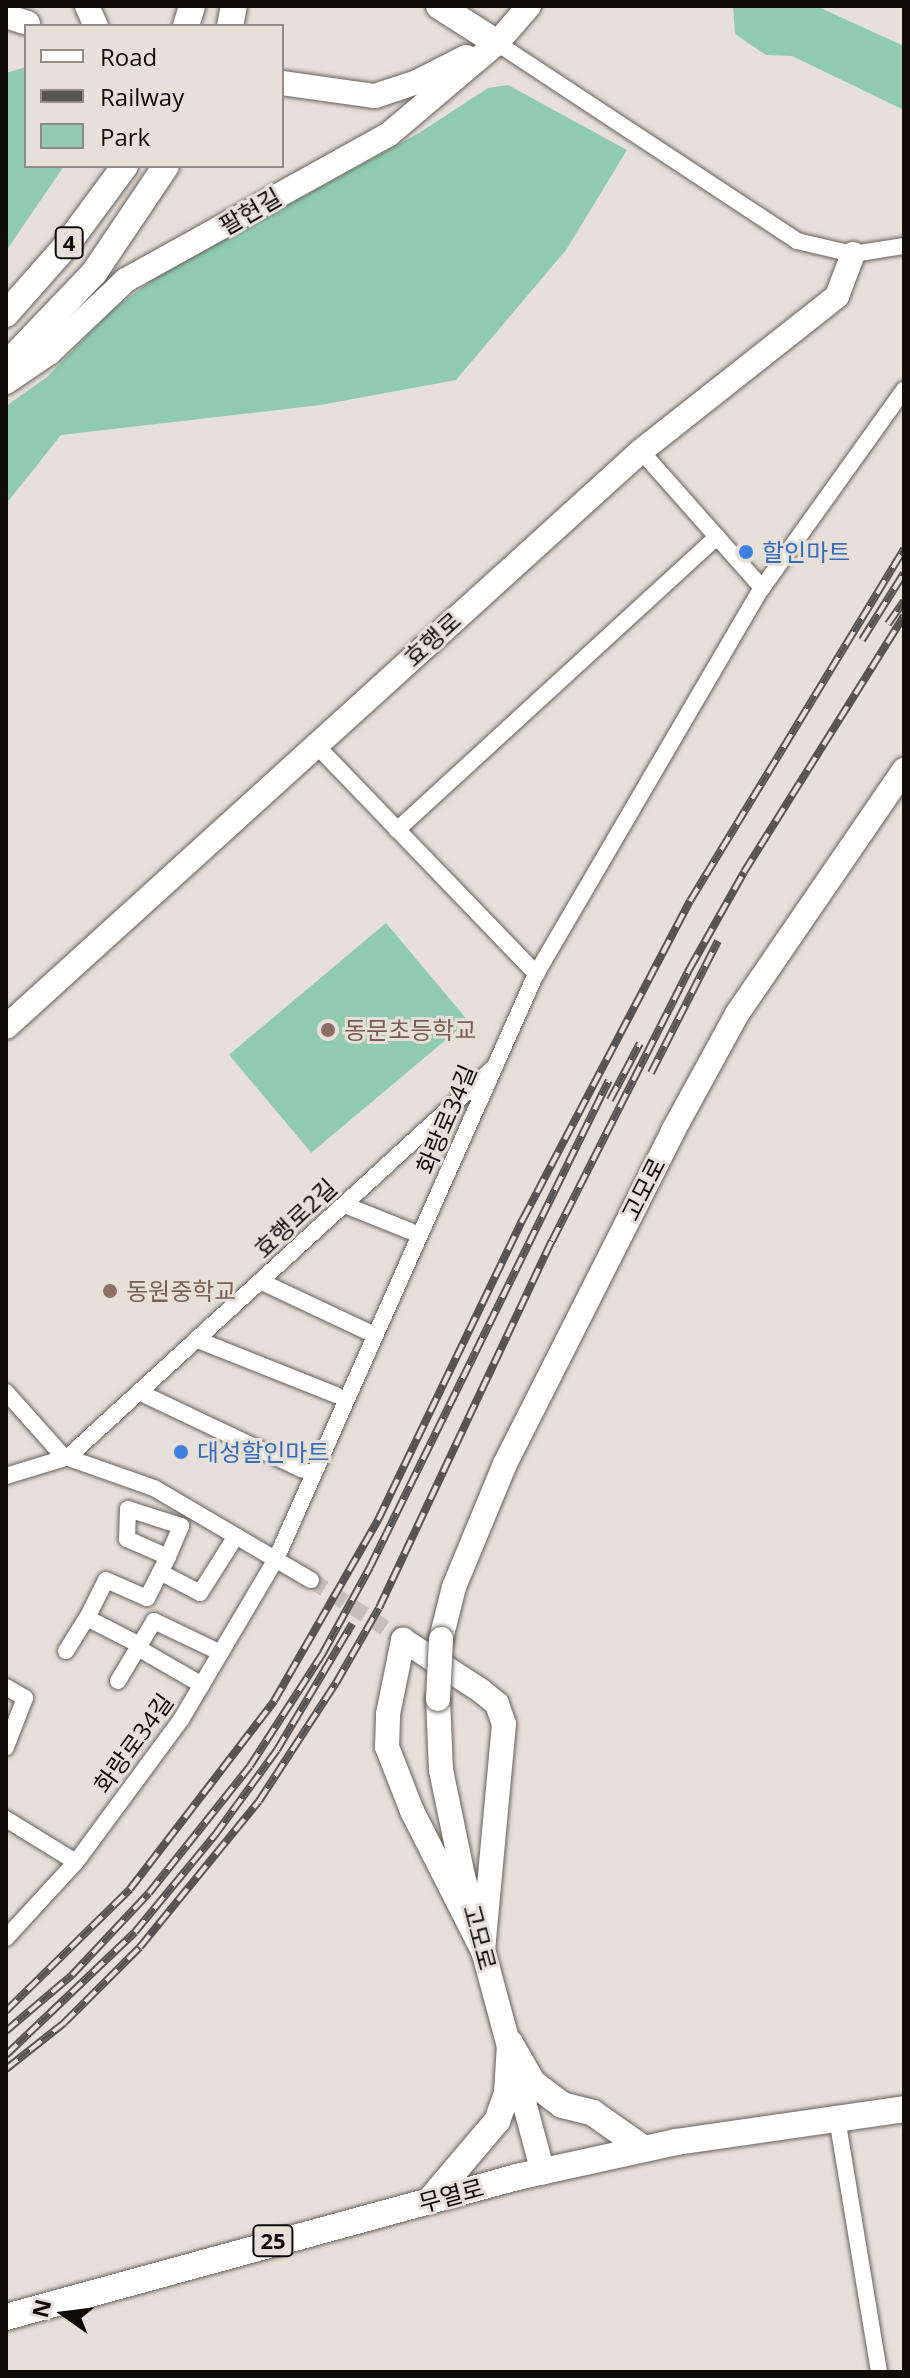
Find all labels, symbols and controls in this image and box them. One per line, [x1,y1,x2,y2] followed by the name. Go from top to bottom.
[24,24,284,168] legend
[100,40,157,73] text: Road
[100,80,184,113] text: Railway
[100,120,150,153] text: Park
[214,182,286,240] street label: 팔현길
[53,225,85,261] road number: 4
[762,538,850,566] place label: 할인마트
[737,543,755,561] marker: 할인마트
[398,606,466,672] street label: 효행로
[344,1016,476,1044] place label: 동문초등학교
[319,1021,337,1039] marker: 동문초등학교
[410,1060,482,1178] street label: 화랑로34길
[615,1153,671,1225] street label: 고모로
[248,1173,342,1263] street label: 효행로2길
[126,1277,236,1305] place label: 동원중학교
[101,1282,119,1300] marker: 동원중학교
[197,1438,329,1466] place label: 대성할인마트
[172,1443,190,1461] marker: 대성할인마트
[87,1688,179,1798] street label: 화랑로34길
[458,1901,502,1973] street label: 고모로
[415,2173,487,2217] street label: 무열로
[251,2223,295,2259] road number: 25
[24,2274,104,2354] north arrow
[24,2296,57,2321] text: N

